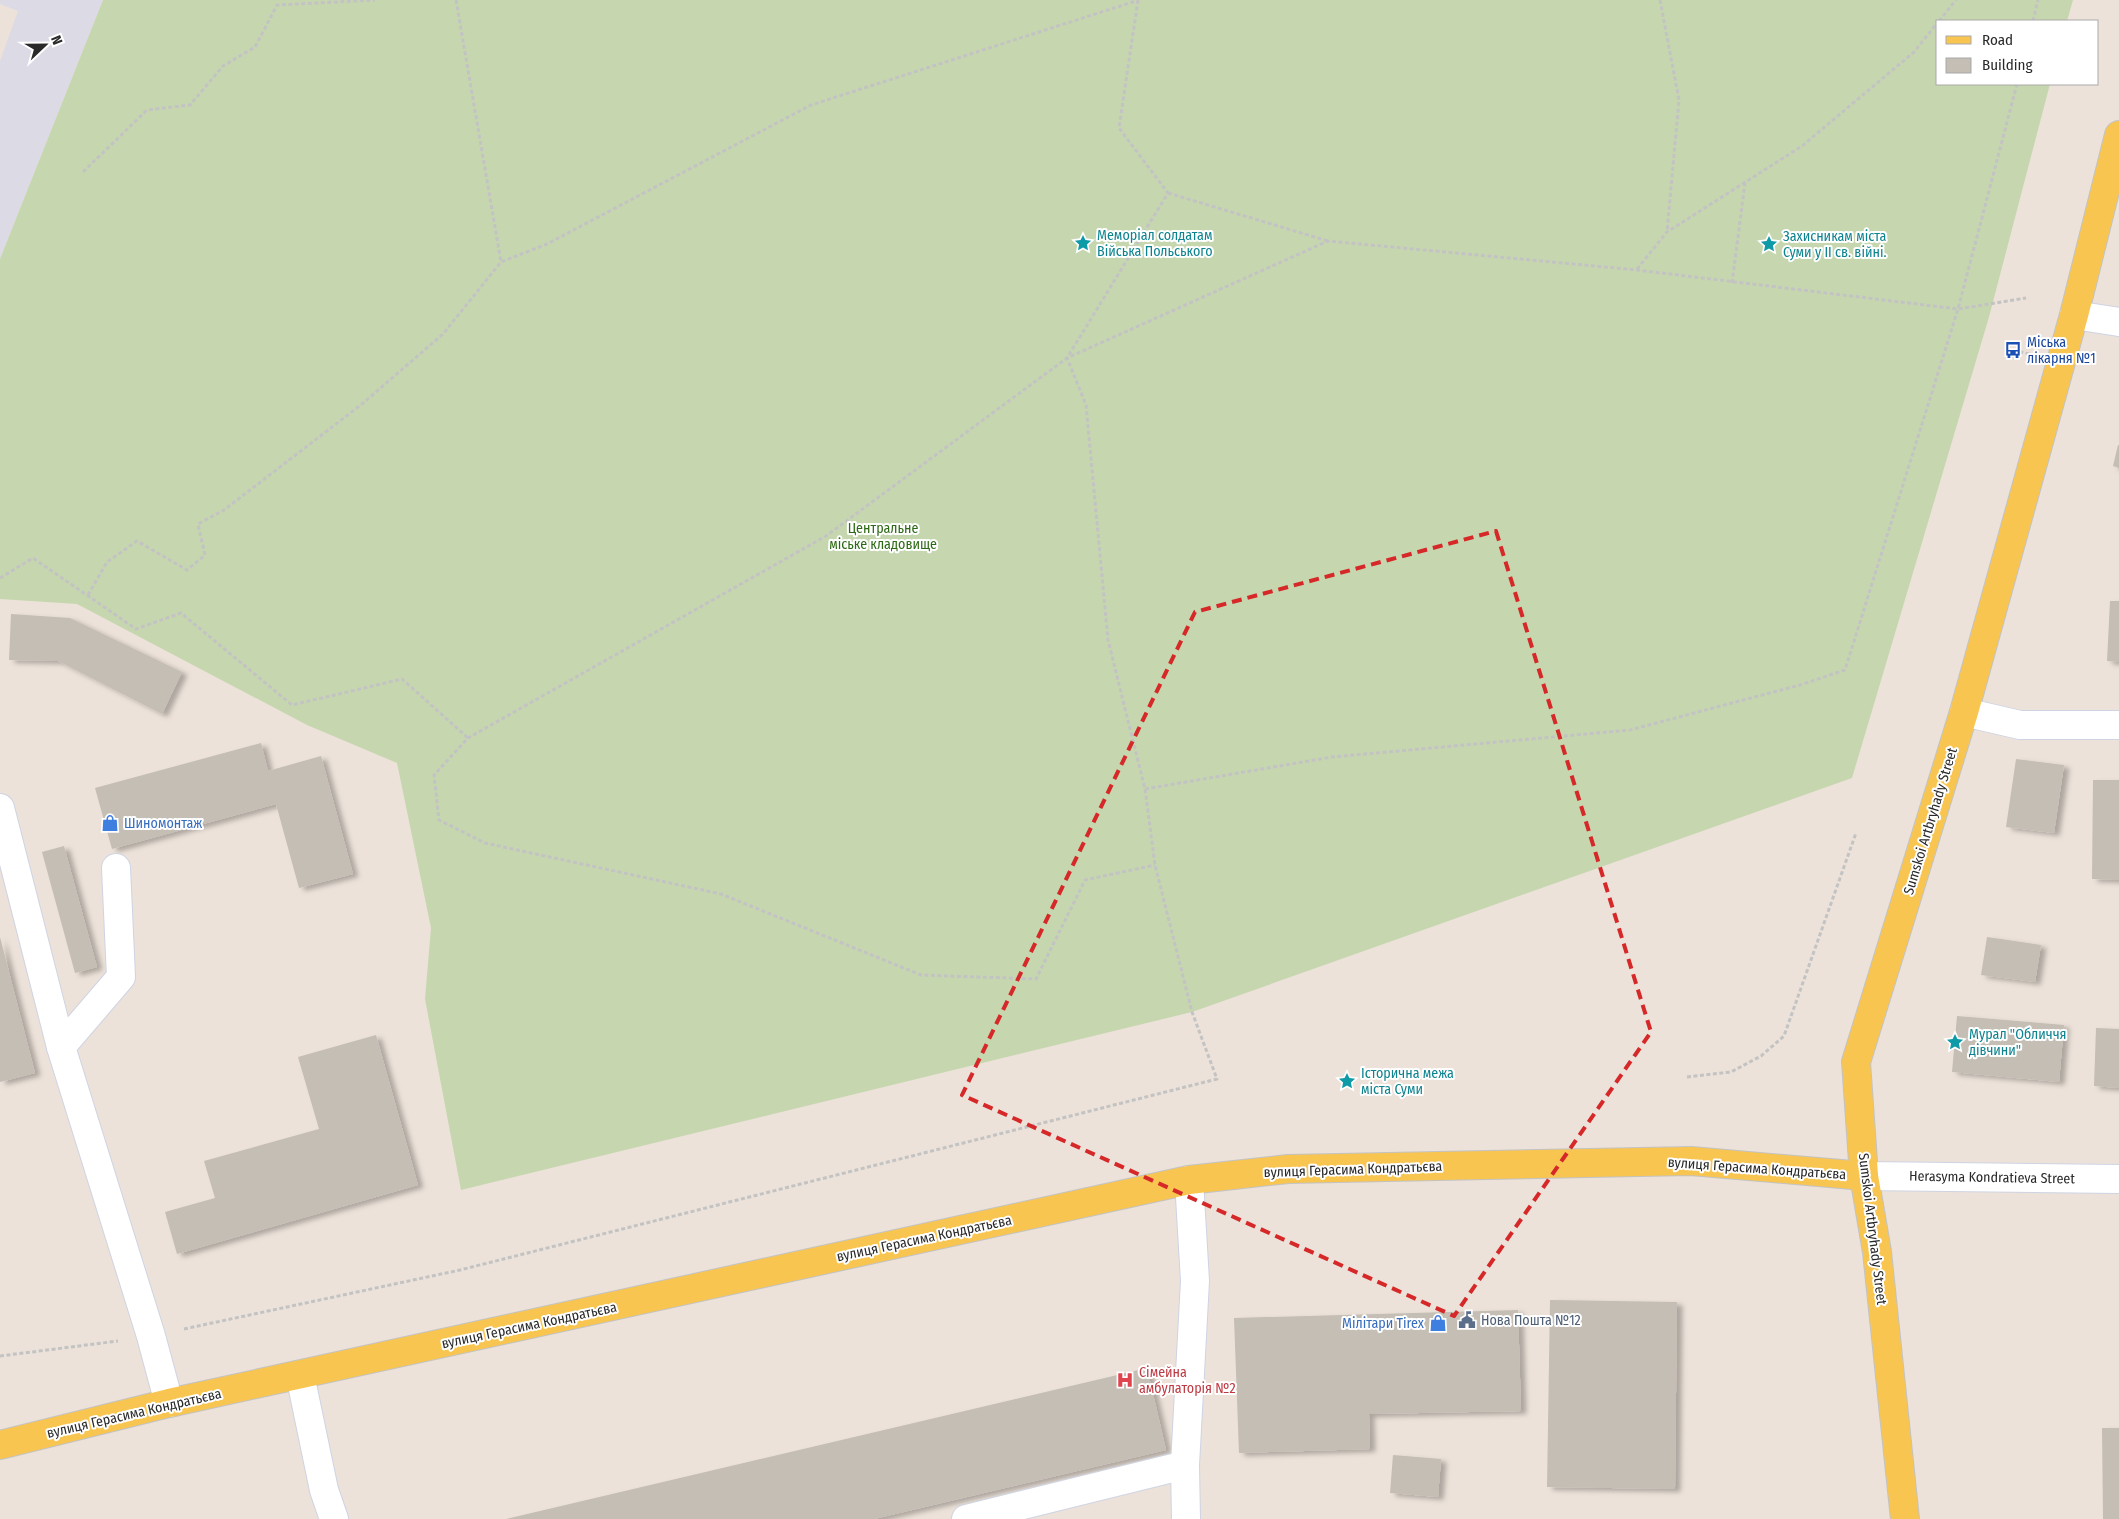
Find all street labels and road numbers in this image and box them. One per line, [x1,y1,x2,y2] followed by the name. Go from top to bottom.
[1900,745,1961,897] street label: Sumskoi Artbryhady Street
[1855,1152,1890,1306] street label: Sumskoi Artbryhady Street
[1667,1154,1847,1183] street label: вулиця Герасима Кондратьєва
[1263,1158,1443,1181] street label: вулиця Герасима Кондратьєва
[1909,1168,2075,1187] street label: Herasyma Kondratieva Street
[835,1212,1013,1265] street label: вулиця Герасима Кондратьєва
[440,1299,618,1352] street label: вулиця Герасима Кондратьєва
[45,1385,223,1442] street label: вулиця Герасима Кондратьєва

